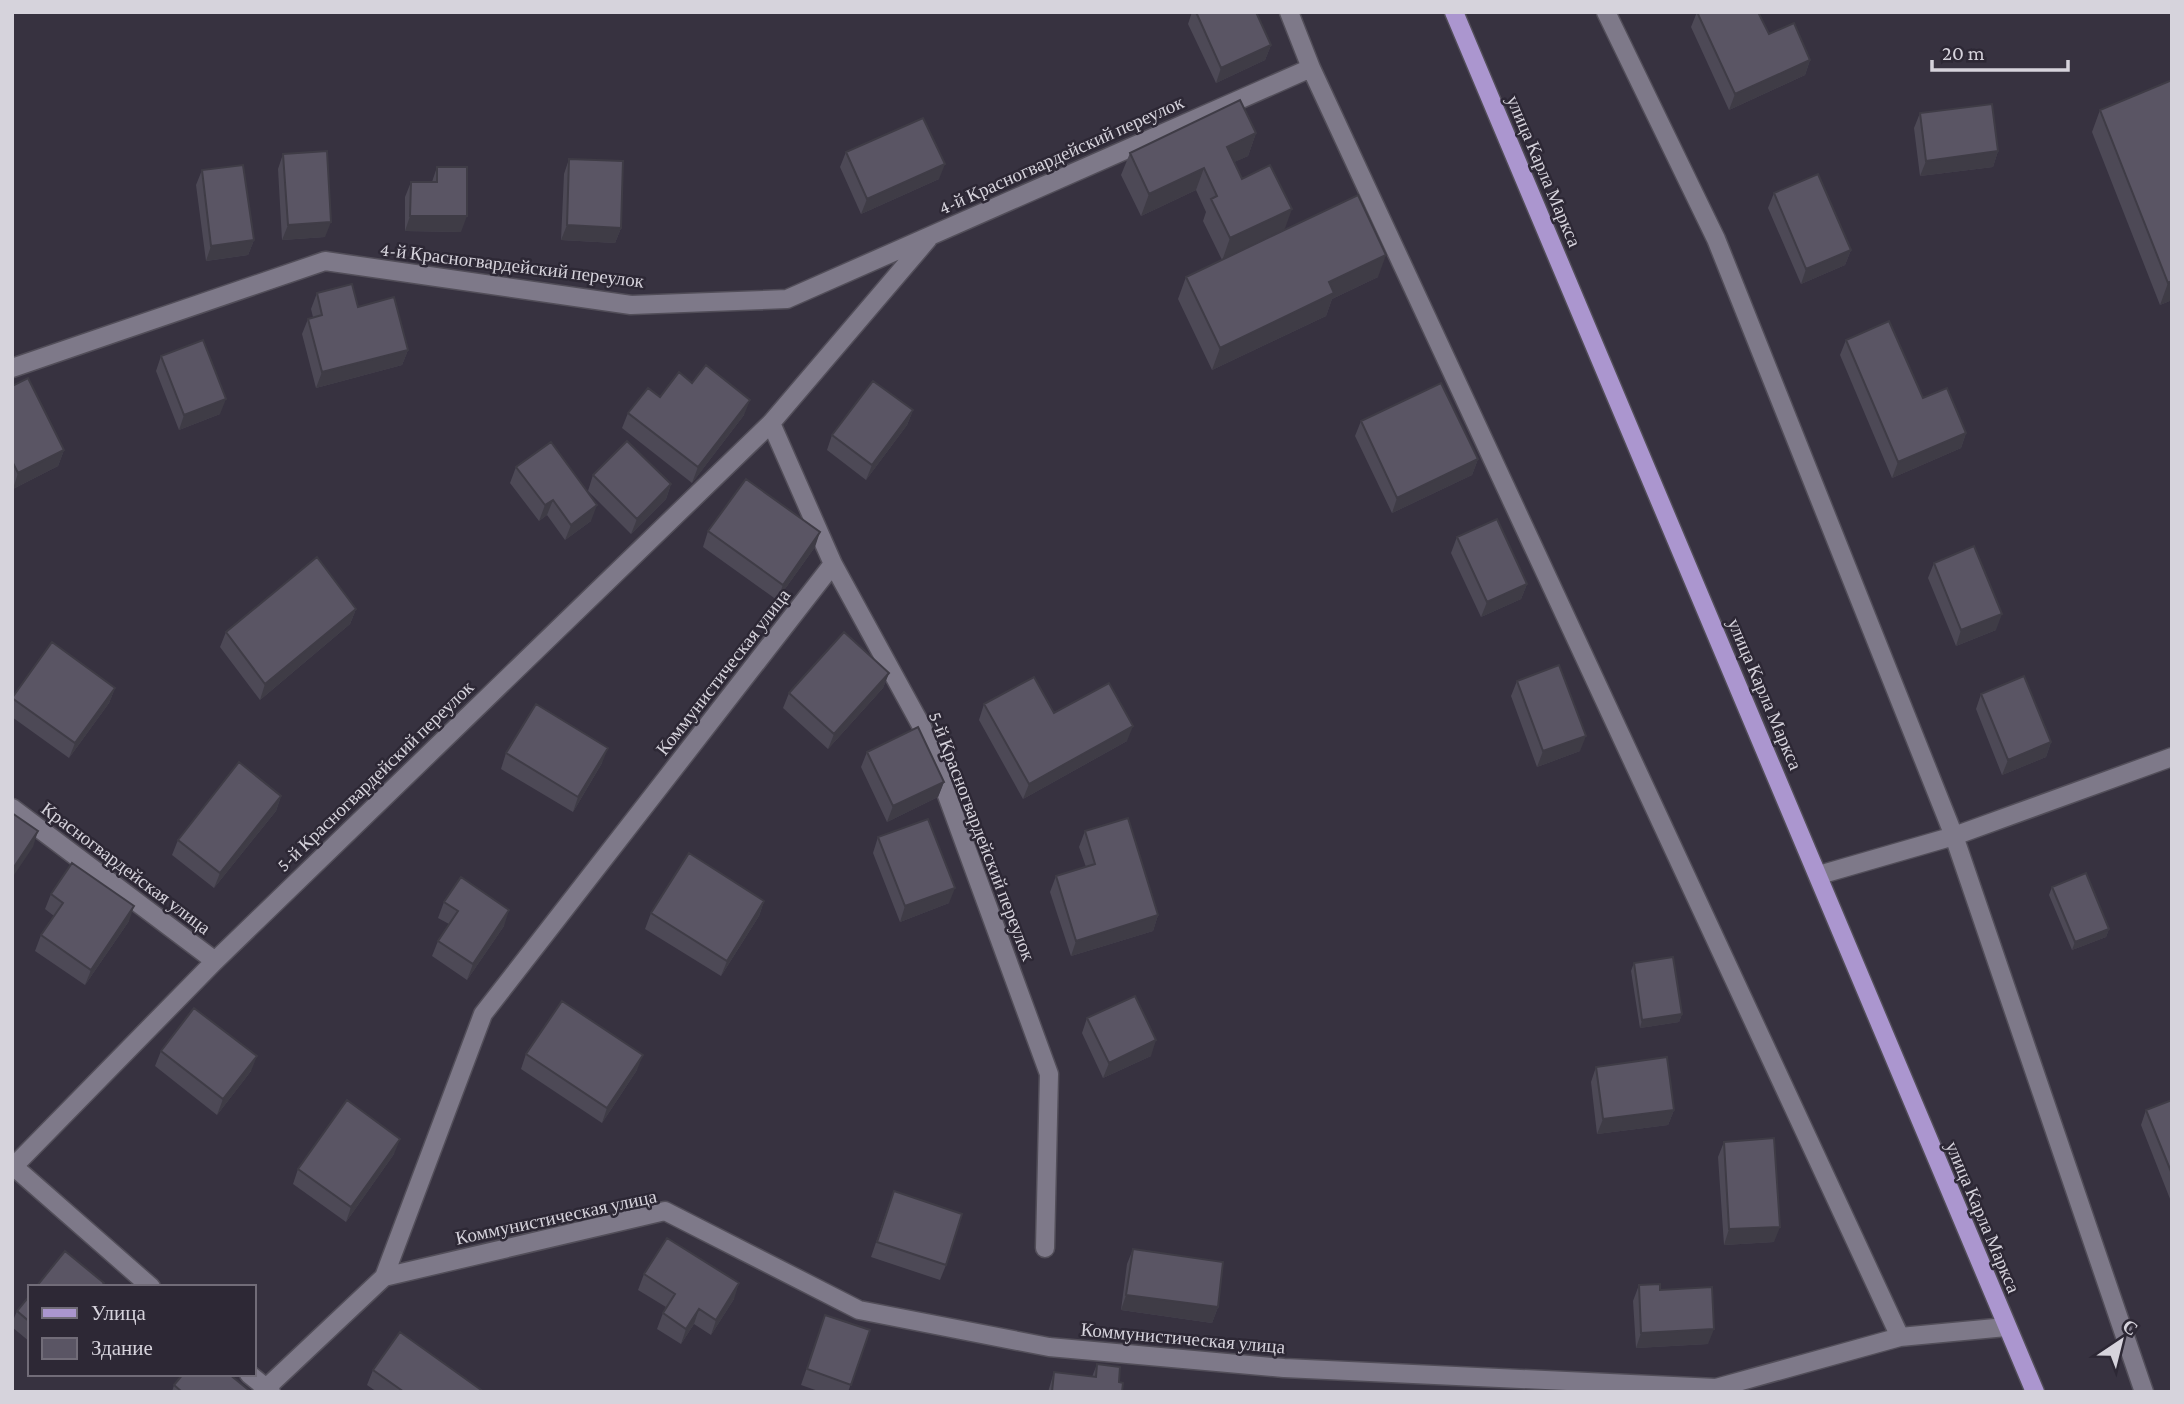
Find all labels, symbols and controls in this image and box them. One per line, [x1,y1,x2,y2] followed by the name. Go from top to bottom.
[1932,28,2068,72] scale bar
[1942,41,1985,65] text: 20 m
[935,91,1187,219] street label: 4-й Красногвардейский переулок
[1503,92,1586,251] street label: улица Карла Маркса
[379,238,646,292] street label: 4-й Красногвардейский переулок
[652,584,795,759] street label: Коммунистическая улица
[1724,615,1807,774] street label: улица Карла Маркса
[272,676,478,876] street label: 5-й Красногвардейский переулок
[925,708,1040,964] street label: 5-й Красногвардейский переулок
[37,798,215,939] street label: Красногвардейская улица
[1942,1138,2025,1297] street label: улица Карла Маркса
[453,1185,659,1249] street label: Коммунистическая улица
[28,1285,256,1376] legend
[91,1301,146,1325] text: Улица
[2086,1306,2156,1376] north arrow
[2119,1315,2142,1340] text: С
[1080,1319,1287,1357] street label: Коммунистическая улица
[91,1336,153,1360] text: Здание

